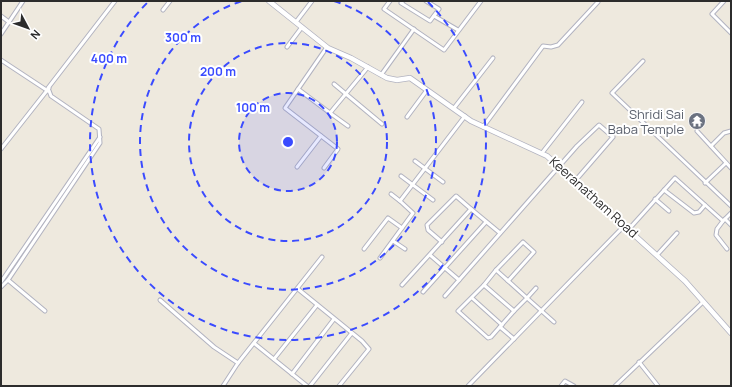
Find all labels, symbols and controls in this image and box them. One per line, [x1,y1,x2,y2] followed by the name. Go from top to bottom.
[8,8,48,48] north arrow
[28,27,44,43] text: N
[165,29,201,46] text: 300 m
[91,50,127,67] text: 400 m
[200,63,236,80] text: 200 m
[236,99,270,116] text: 100 m
[608,105,684,138] place label: Shridi Sai Baba Temple
[687,111,707,131] temple icon: Shridi Sai Baba Temple
[281,135,295,149] centre of rings
[546,152,642,242] street label: Keeranatham Road

